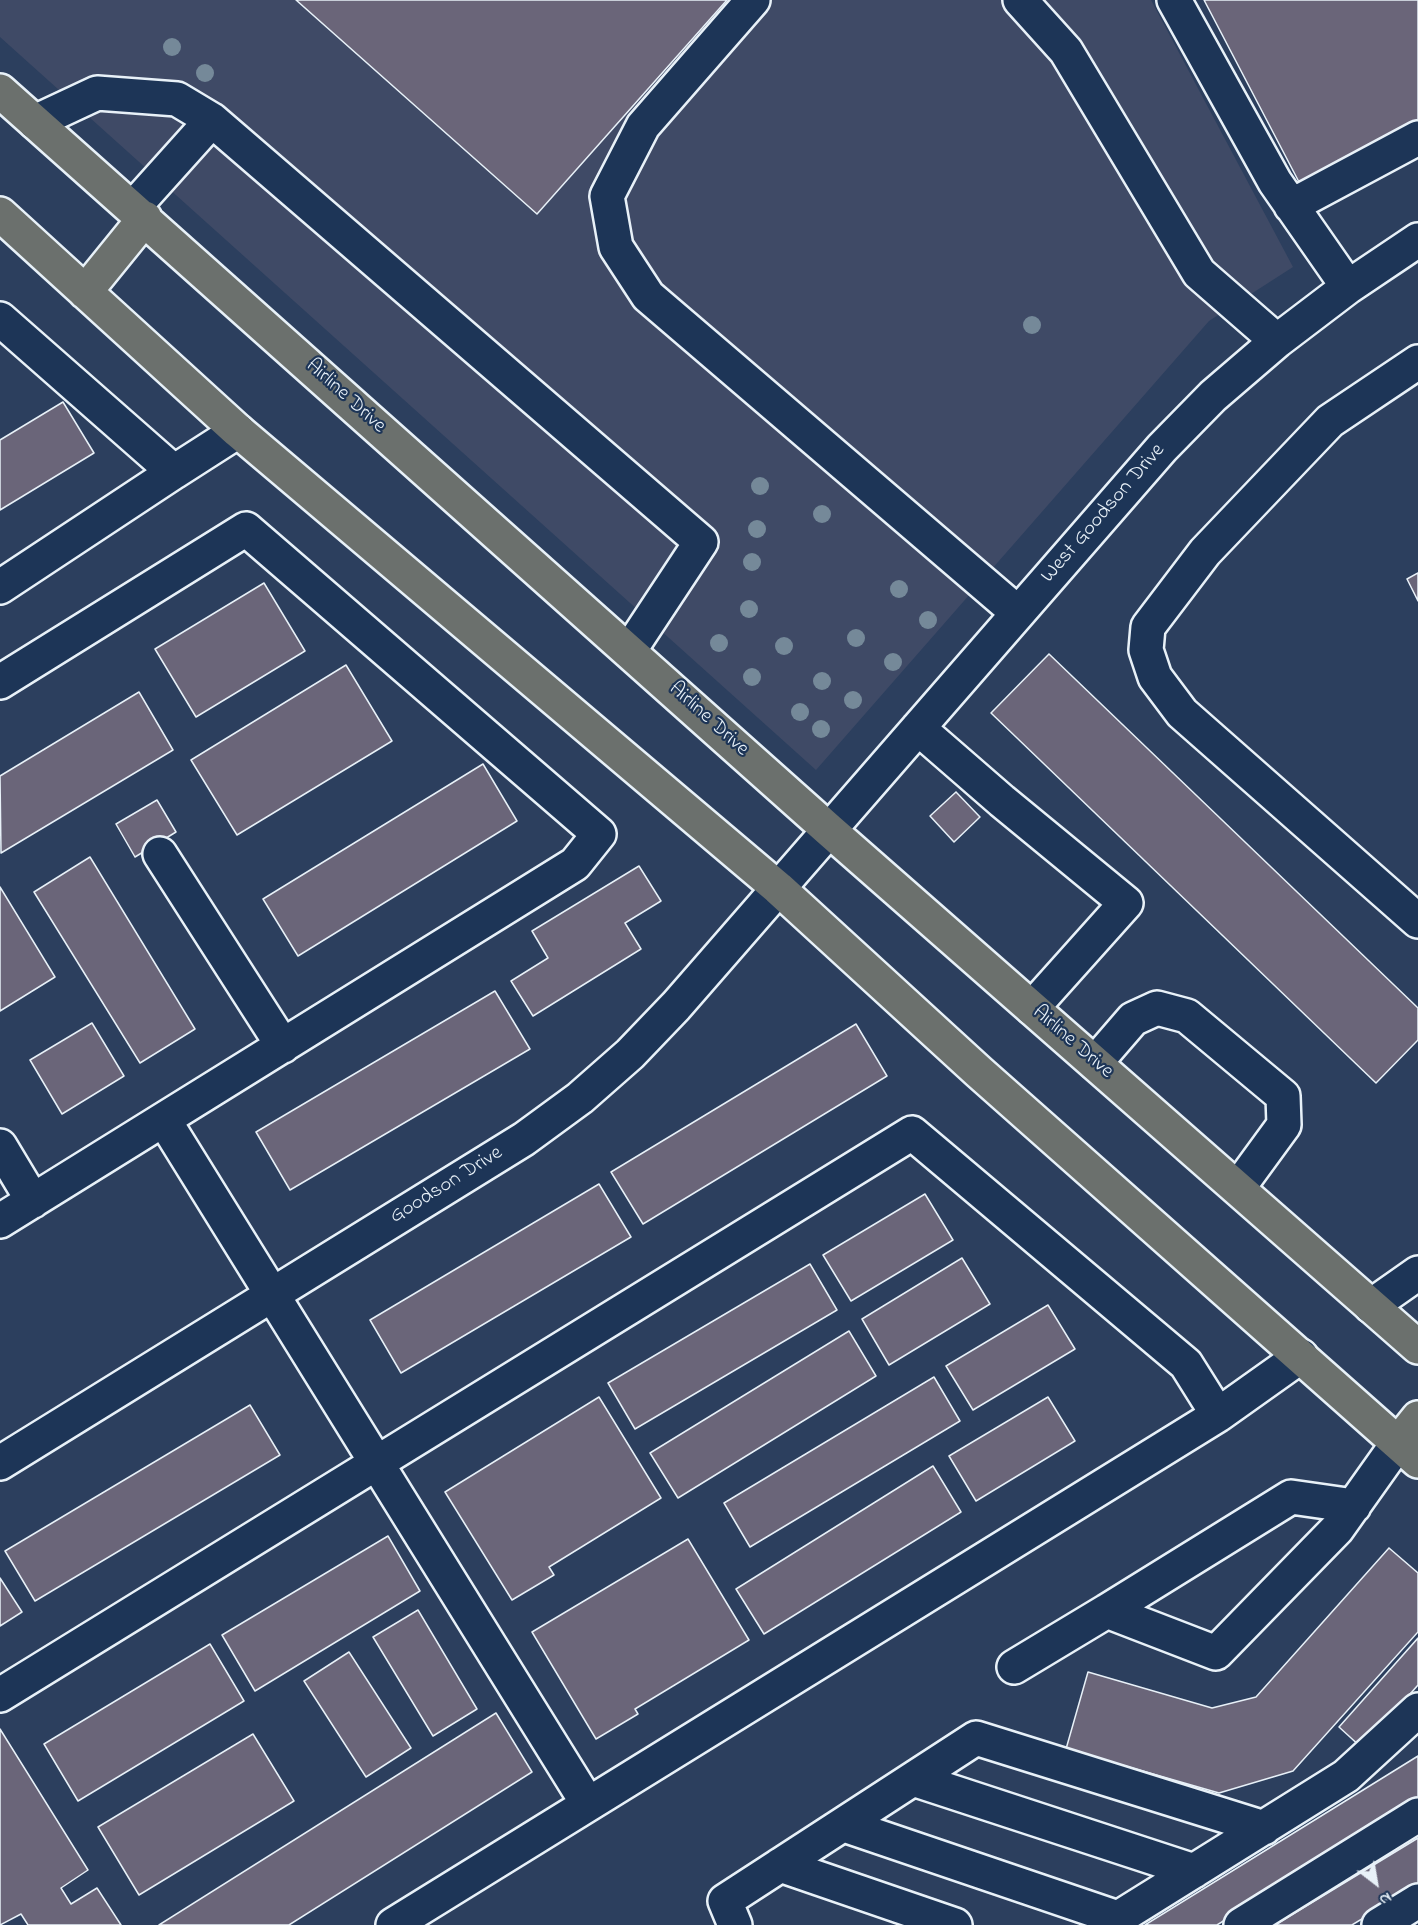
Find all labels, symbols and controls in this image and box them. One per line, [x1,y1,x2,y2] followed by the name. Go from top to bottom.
[300,354,390,440] street label: Airline Drive
[1037,439,1171,589] street label: West Goodson Drive
[663,677,753,763] street label: Airline Drive
[1026,1001,1118,1085] street label: Airline Drive
[386,1141,508,1231] street label: Goodson Drive
[1346,1853,1406,1913] north arrow
[1374,1885,1396,1911] text: N

